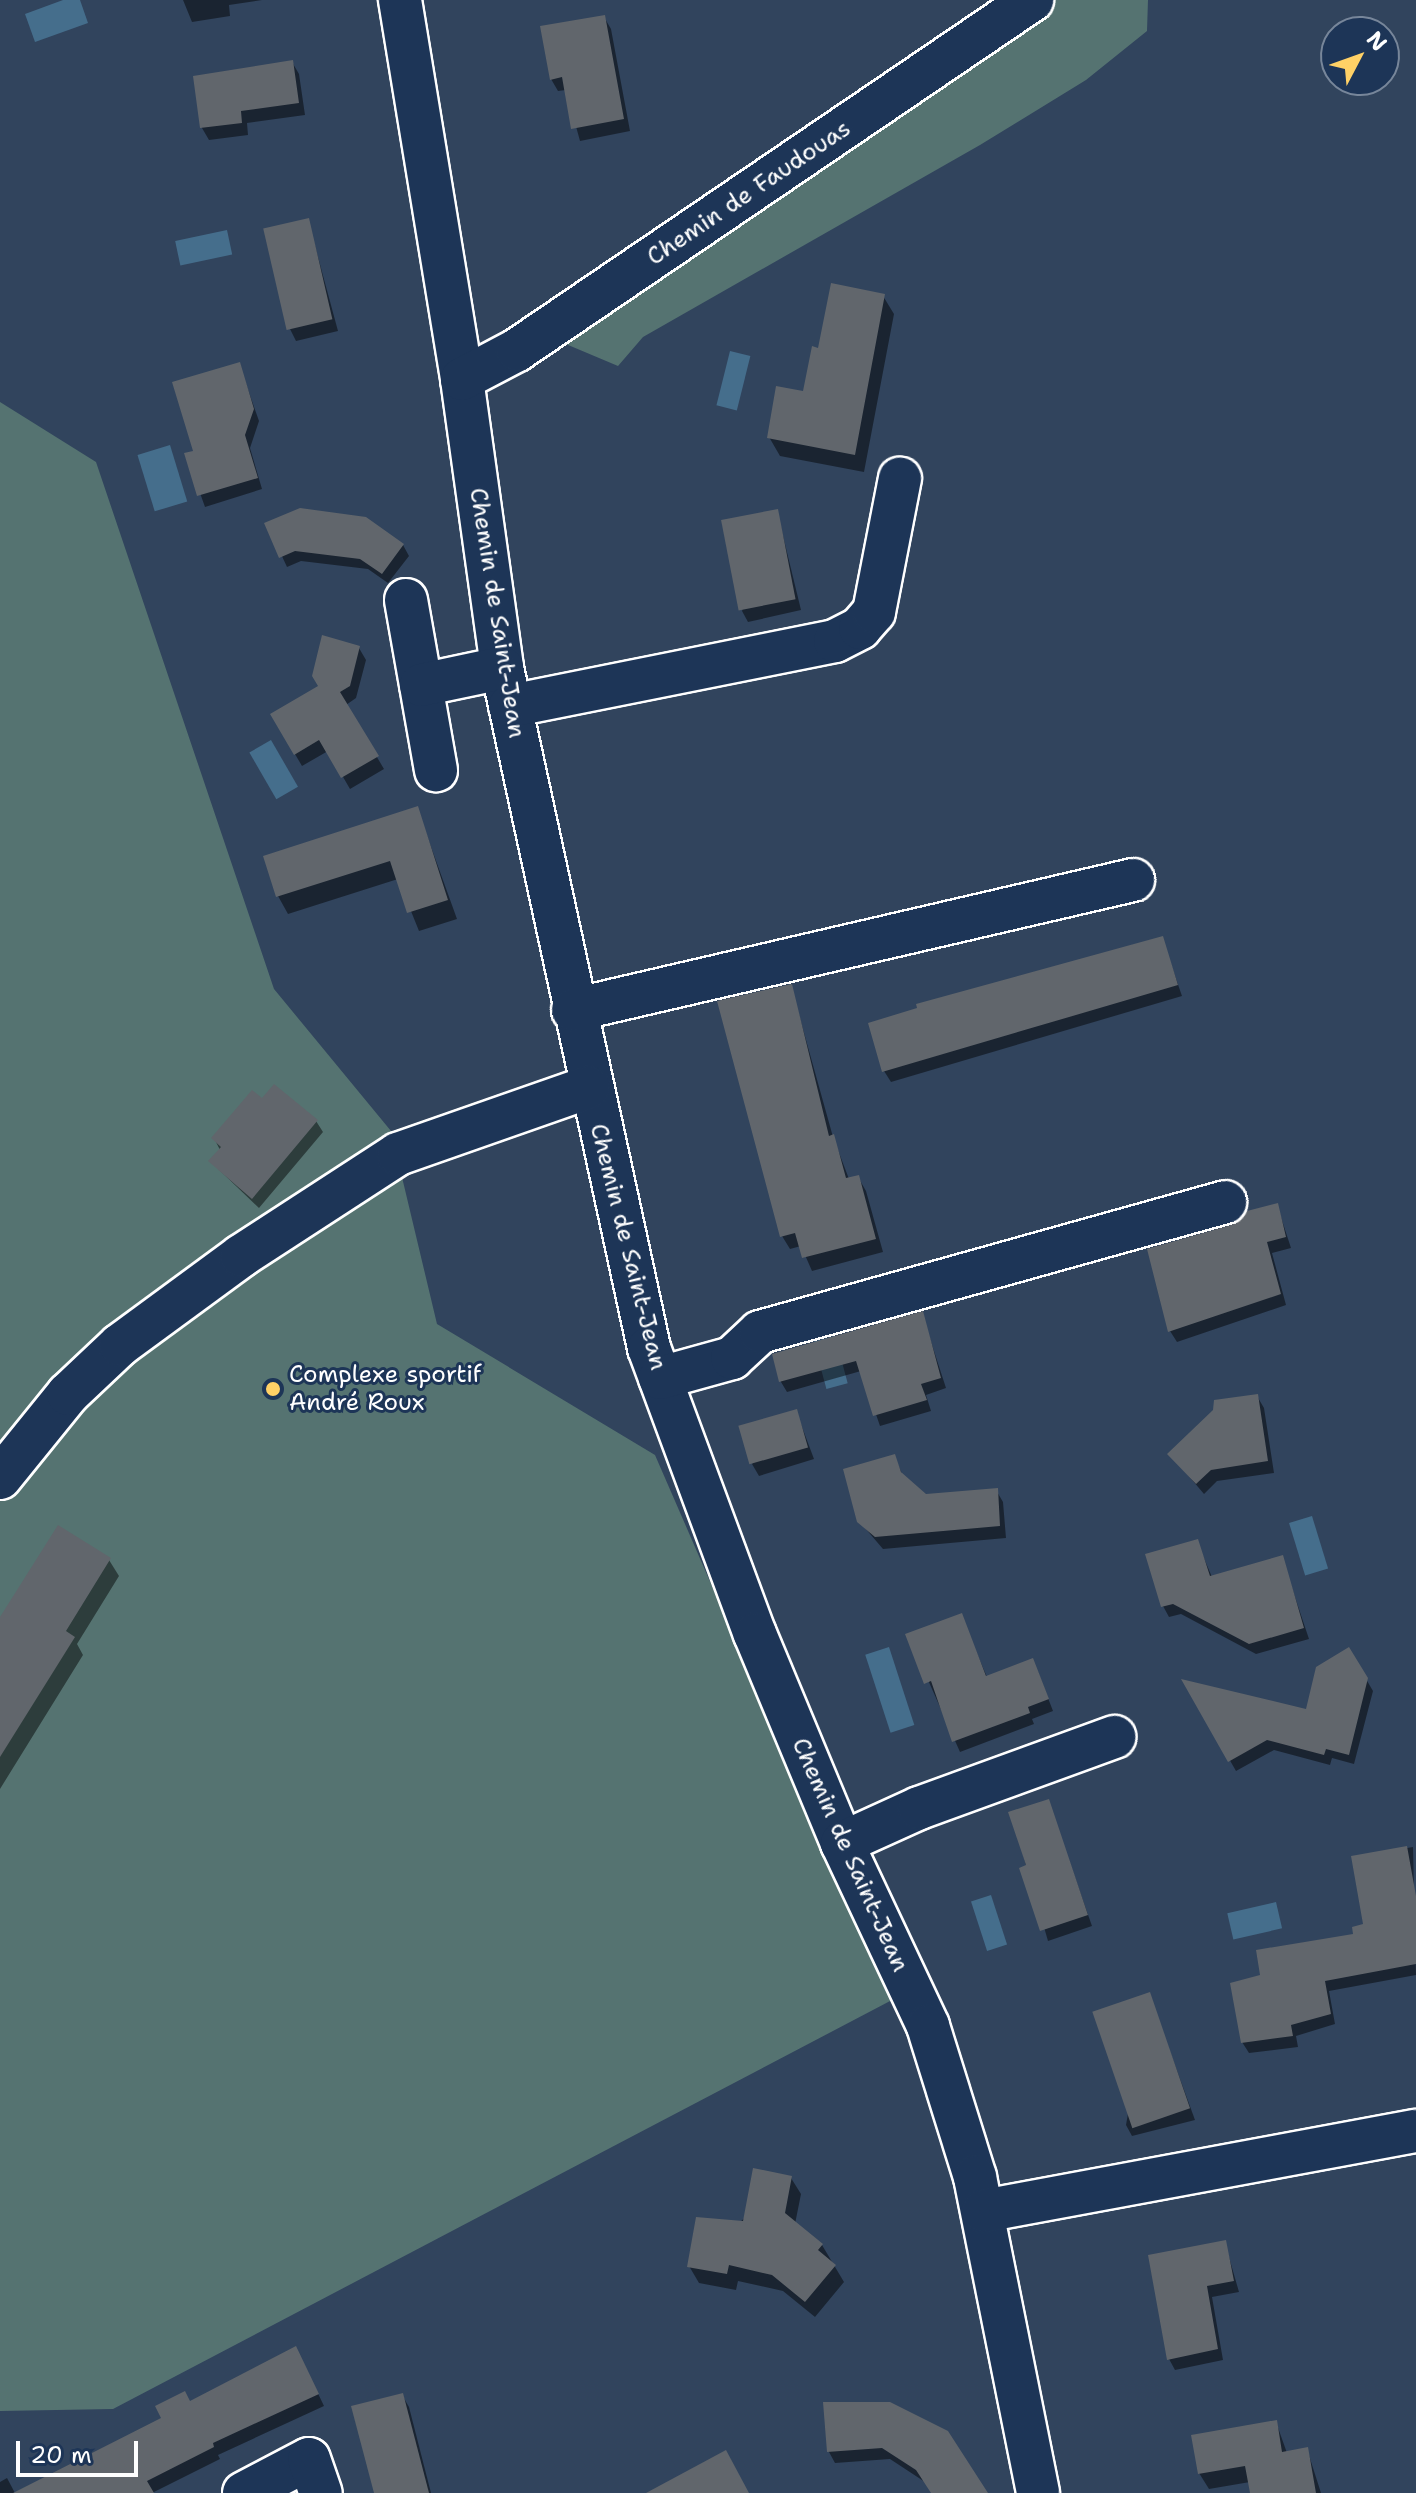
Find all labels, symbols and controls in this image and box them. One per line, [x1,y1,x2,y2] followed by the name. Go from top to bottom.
[1320,16,1400,96] north arrow
[1360,25,1394,57] text: N
[642,114,856,272] street label: Chemin de Faudouas
[463,486,531,740] street label: Chemin de Saint-Jean
[583,1121,673,1373] street label: Chemin de Saint-Jean
[289,1361,482,1417] place label: Complexe sportif André Roux
[264,1380,282,1398] marker: Complexe sportif André Roux
[785,1734,915,1976] street label: Chemin de Saint-Jean
[20,2425,142,2475] scale bar
[30,2439,92,2471] text: 20 m

